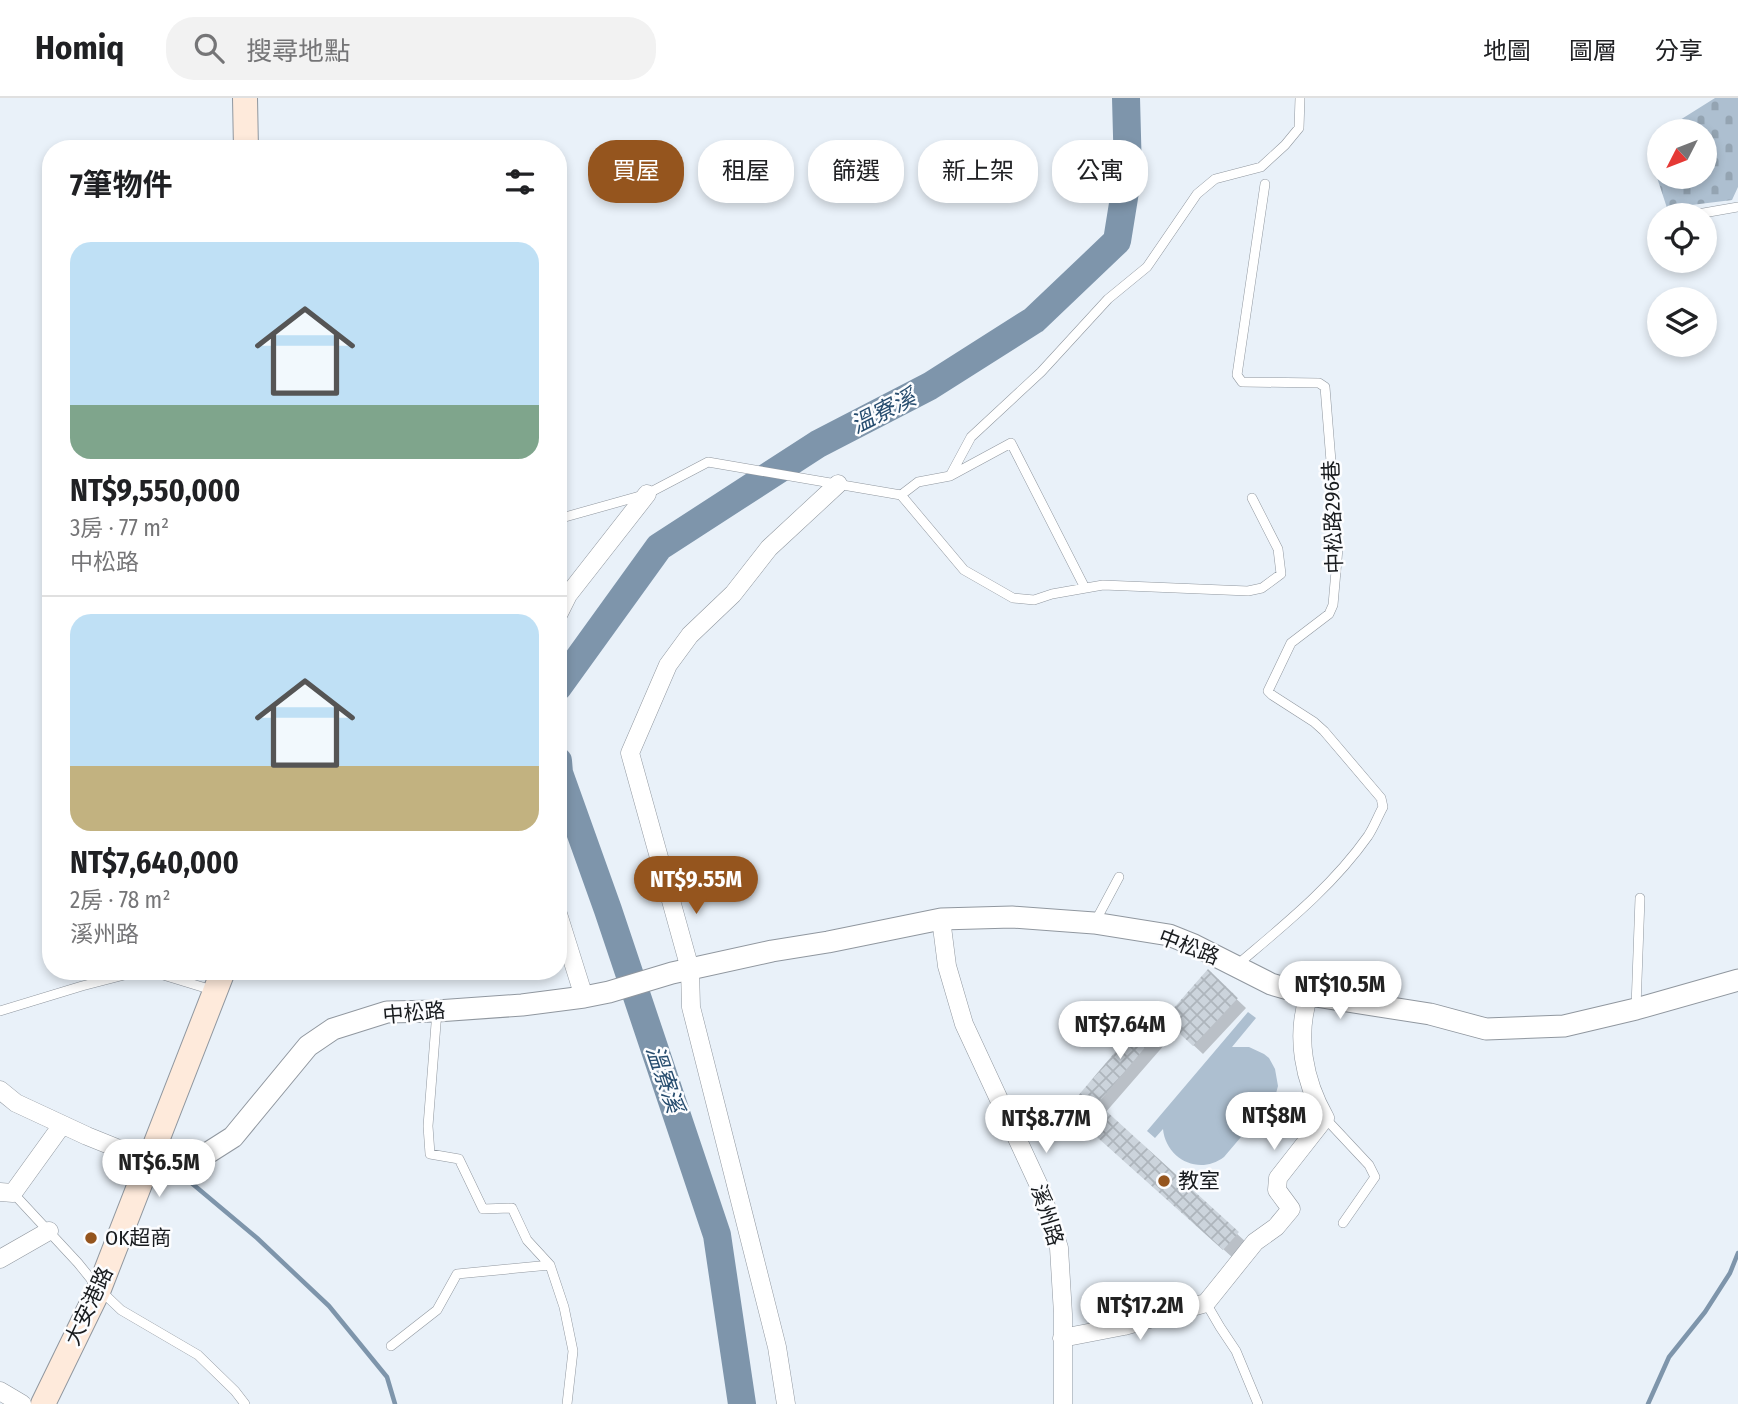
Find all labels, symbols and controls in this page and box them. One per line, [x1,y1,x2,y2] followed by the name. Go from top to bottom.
[166,17,656,80] search box
[35,28,124,68] text: Homiq
[190,29,228,67] icon: search
[246,36,350,67] text: 搜尋地點
[1483,37,1531,65] text: 地圖
[1569,37,1617,65] text: 圖層
[1655,37,1703,65] text: 分享
[1647,119,1717,189] north arrow
[1647,119,1717,357] map controls
[588,140,684,203] chip: 買屋
[698,140,794,203] chip: 租屋
[808,140,904,203] chip: 篩選
[918,140,1038,203] chip: 新上架
[1052,140,1148,203] chip: 公寓
[501,163,539,201] icon: filters
[70,167,173,203] text: 7筆物件
[1647,203,1717,273] button: locate
[1647,287,1717,357] button: layers
[242,288,368,414] icon: home
[846,382,923,439] water label: 溫寮溪
[1318,460,1348,574] street label: 中松路296巷
[70,473,240,509] text: NT$9,550,000
[70,514,169,542] text: 3房 · 77 m²
[70,548,139,576] text: 中松路
[242,660,368,786] icon: home
[70,845,239,881] text: NT$7,640,000
[624,856,768,916] pin: NT$9.55M
[650,865,742,893] text: NT$9.55M
[70,886,171,914] text: 2房 · 78 m²
[70,920,139,948] text: 溪州路
[1155,924,1223,970] street label: 中松路
[1268,962,1412,1021] pin: NT$10.5M
[1295,970,1385,998] text: NT$10.5M
[381,997,447,1029] street label: 中松路
[1048,1002,1192,1061] pin: NT$7.64M
[1075,1010,1165,1038] text: NT$7.64M
[641,1042,690,1119] water label: 溫寮溪
[1225,1093,1323,1152] pin: NT$8M
[974,1096,1118,1155] pin: NT$8.77M
[1242,1101,1306,1129] text: NT$8M
[1001,1104,1091,1132] text: NT$8.77M
[94,1140,224,1199] pin: NT$6.5M
[118,1148,200,1176] text: NT$6.5M
[1178,1168,1220,1194] place label: 教室
[1156,1173,1172,1189] marker: 教室
[1025,1181,1069,1249] street label: 溪州路
[105,1225,171,1251] place label: OK超商
[83,1230,99,1246] marker: OK超商
[59,1262,119,1350] street label: 大安港路
[1068,1282,1212,1342] pin: NT$17.2M
[1096,1291,1184,1319] text: NT$17.2M

